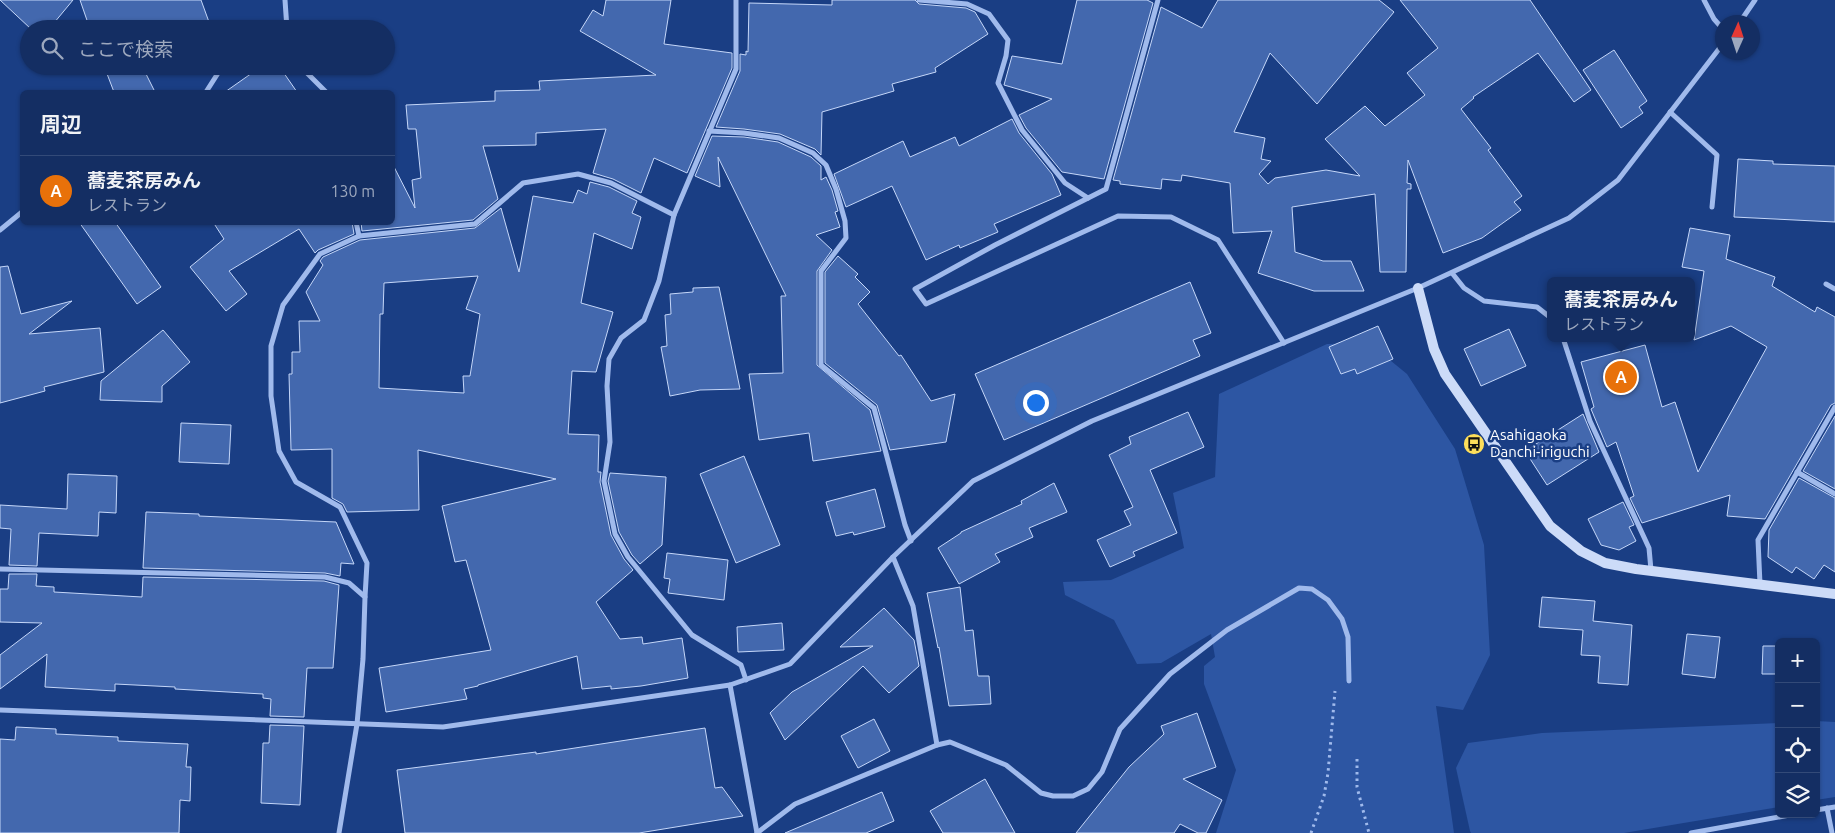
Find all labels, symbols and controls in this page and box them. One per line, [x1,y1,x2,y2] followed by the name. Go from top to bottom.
[1715,15,1760,60] north arrow
[20,20,395,75] search box
[38,34,66,62] icon: search
[78,38,173,60] text: ここで検索
[40,112,82,136] text: 周辺
[87,169,201,191] text: 蕎麦茶房みん
[50,182,62,200] text: A
[330,182,375,200] text: 130 m
[87,196,167,214] text: レストラン
[1547,277,1695,342] popup
[1564,288,1678,310] text: 蕎麦茶房みん
[1564,315,1644,333] text: レストラン
[1605,358,1637,396] pin: A
[1023,390,1049,416] your location
[1490,426,1590,460] place label: Asahigaoka Danchi-iriguchi
[1462,432,1486,456] bus stop icon: Asahigaoka Danchi-iriguchi
[1775,638,1820,818] map controls
[1775,638,1820,683] button: +
[1775,683,1820,728] button: −
[1775,728,1820,773] button: locate
[1775,773,1820,818] button: layers

